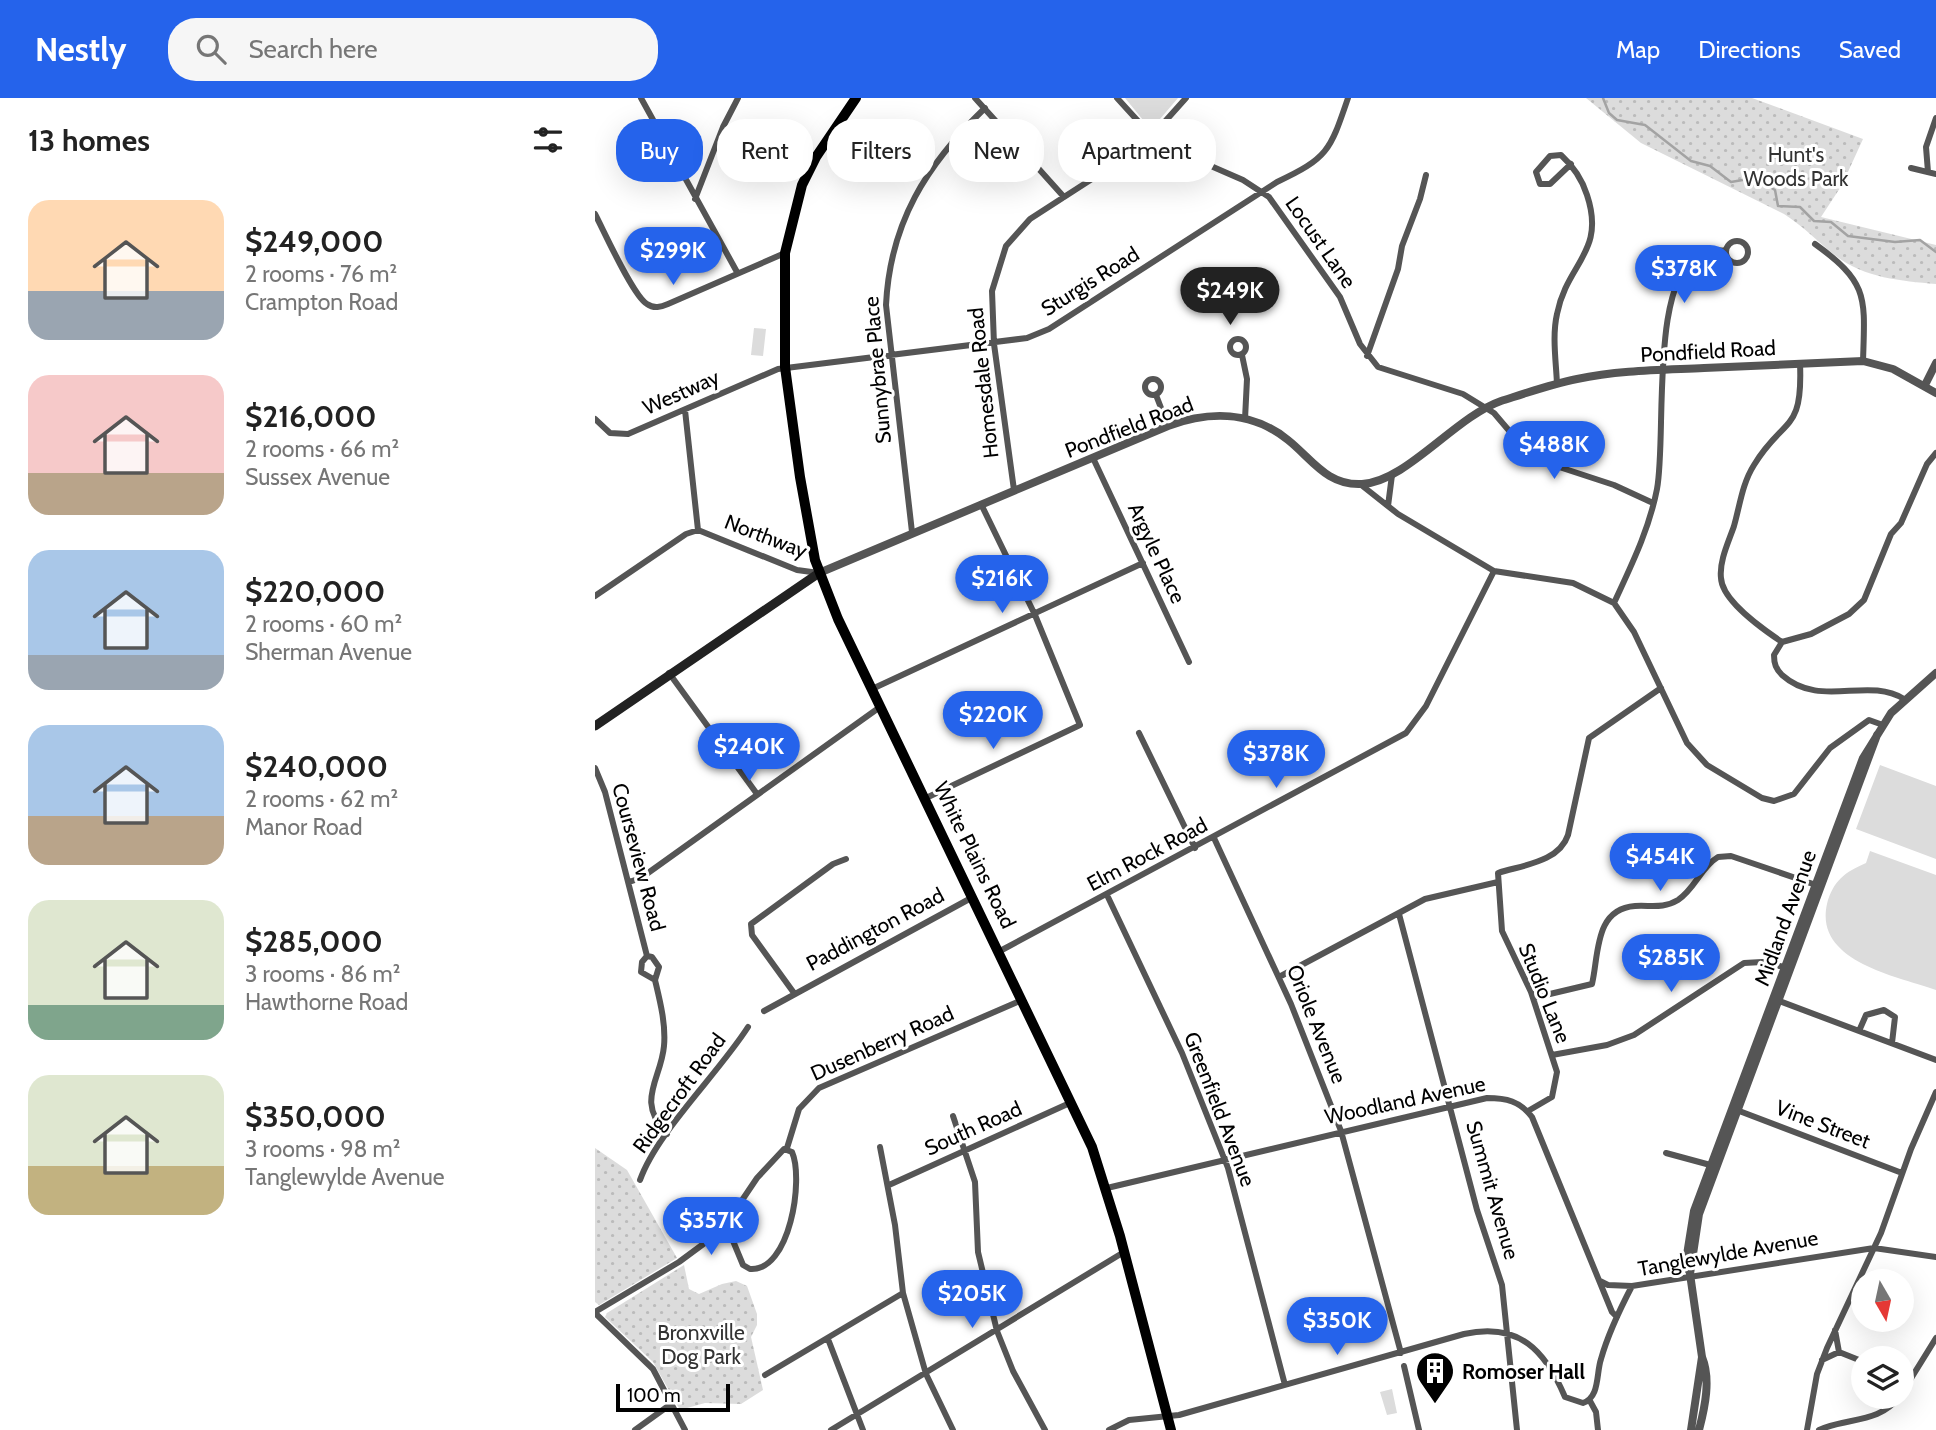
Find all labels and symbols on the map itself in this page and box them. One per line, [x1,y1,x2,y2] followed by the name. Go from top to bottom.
[1743,142,1849,191] park label: Hunt's Woods Park
[1280,191,1362,293] street label: Locust Lane
[624,228,722,287] pin: $299K
[1036,241,1144,321] street label: Sturgis Road
[1635,246,1733,305] pin: $378K
[1181,268,1279,327] pin: $249K
[858,295,896,445] street label: Sunnybrae Place
[963,306,1003,460] street label: Homesdale Road
[1640,335,1776,367] street label: Pondfield Road
[639,364,723,420] street label: Westway
[1061,391,1197,463] street label: Pondfield Road
[1505,422,1603,481] pin: $488K
[1123,499,1191,607] street label: Argyle Place
[721,509,811,563] street label: Northway
[953,556,1051,615] pin: $216K
[944,692,1042,751] pin: $220K
[700,724,798,783] pin: $240K
[1227,730,1325,790] pin: $378K
[929,777,1021,933] street label: White Plains Road
[607,780,671,934] street label: Courseview Road
[1083,812,1211,896] street label: Elm Rock Road
[1611,834,1709,893] pin: $454K
[1749,846,1821,989] street label: Midland Avenue
[802,882,948,976] street label: Paddington Road
[1622,934,1720,994] pin: $285K
[1514,939,1576,1047] street label: Studio Lane
[1282,961,1352,1087] street label: Oriole Avenue
[807,1000,957,1086] street label: Dusenberry Road
[627,1028,731,1158] street label: Ridgecroft Road
[1179,1028,1261,1190] street label: Greenfield Avenue
[1322,1071,1488,1129] street label: Woodland Avenue
[1772,1095,1874,1153] street label: Vine Street
[921,1096,1025,1160] street label: South Road
[1461,1118,1525,1262] street label: Summit Avenue
[662,1198,760,1257] pin: $357K
[1636,1225,1820,1281] street label: Tanglewylde Avenue
[1851,1269,1915,1332] north arrow
[923,1270,1021,1330] pin: $205K
[1288,1298,1386,1357] pin: $350K
[657,1320,745,1369] park label: Bronxville Dog Park
[1414,1350,1456,1405] building icon: Romoser Hall
[1462,1359,1585,1384] place label: Romoser Hall
[616,1381,730,1413] scale bar

